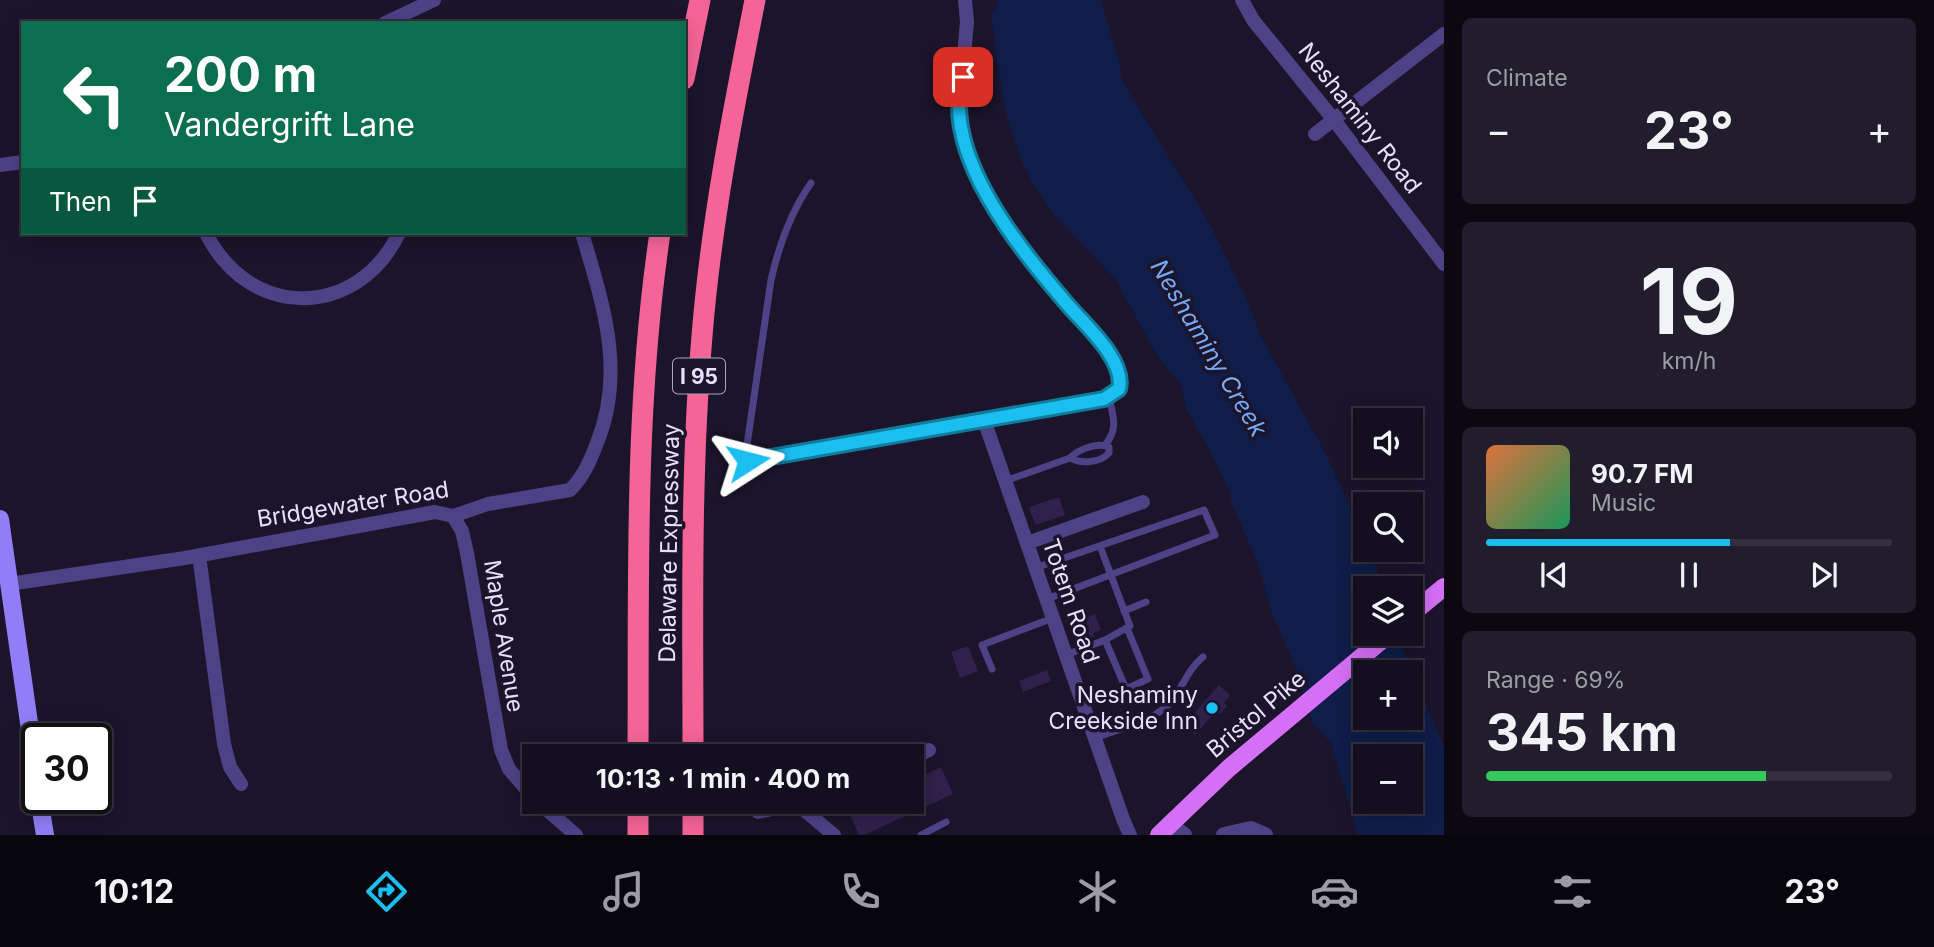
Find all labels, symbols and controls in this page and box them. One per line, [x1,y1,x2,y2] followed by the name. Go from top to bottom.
[1293,37,1427,199] street label: Neshaminy Road
[164,45,317,104] text: 200 m
[933,47,993,107] pin
[49,49,140,140] icon: left
[944,58,982,96] icon: arrive
[1486,64,1568,92] text: Climate
[1644,99,1734,162] text: 23°
[164,105,415,144] text: Vandergrift Lane
[1486,107,1511,153] text: −
[1867,107,1892,153] text: +
[126,182,164,220] icon: arrive
[49,186,112,217] text: Then
[1640,246,1738,356] text: 19
[1145,254,1274,442] water label: Neshaminy Creek
[1662,347,1716,375] text: km/h
[673,358,725,394] road number: I 95
[1353,408,1423,814] map controls
[1353,408,1423,478] button: sound
[653,423,685,663] street label: Delaware Expressway
[711,424,785,498] position arrow
[1591,458,1693,489] text: 90.7 FM
[255,475,451,533] street label: Bridgewater Road
[1591,489,1656,517] text: Music
[1353,492,1423,562] button: search
[1037,535,1105,667] street label: Totem Road
[1535,556,1573,594] icon: previous
[1670,556,1708,594] icon: pause
[1805,556,1843,594] icon: next
[478,558,530,714] street label: Maple Avenue
[1353,576,1423,646] button: layers
[1353,660,1423,730] button: +
[1201,664,1311,764] street label: Bristol Pike
[1486,666,1625,694] text: Range · 69%
[1048,681,1198,735] place label: Neshaminy Creekside Inn
[1204,700,1220,716] marker: Neshaminy Creekside Inn
[1486,701,1678,764] text: 345 km
[21,723,112,814] speed limit sign: 30
[1353,744,1423,814] button: −
[596,763,850,794] text: 10:13 · 1 min · 400 m
[362,867,411,916] icon: directions
[599,867,648,916] icon: music
[836,867,885,916] icon: phone
[1073,867,1122,916] icon: climate
[1310,867,1359,916] icon: car
[1548,867,1597,916] icon: filters
[94,872,174,911] text: 10:12
[1785,872,1840,911] text: 23°

